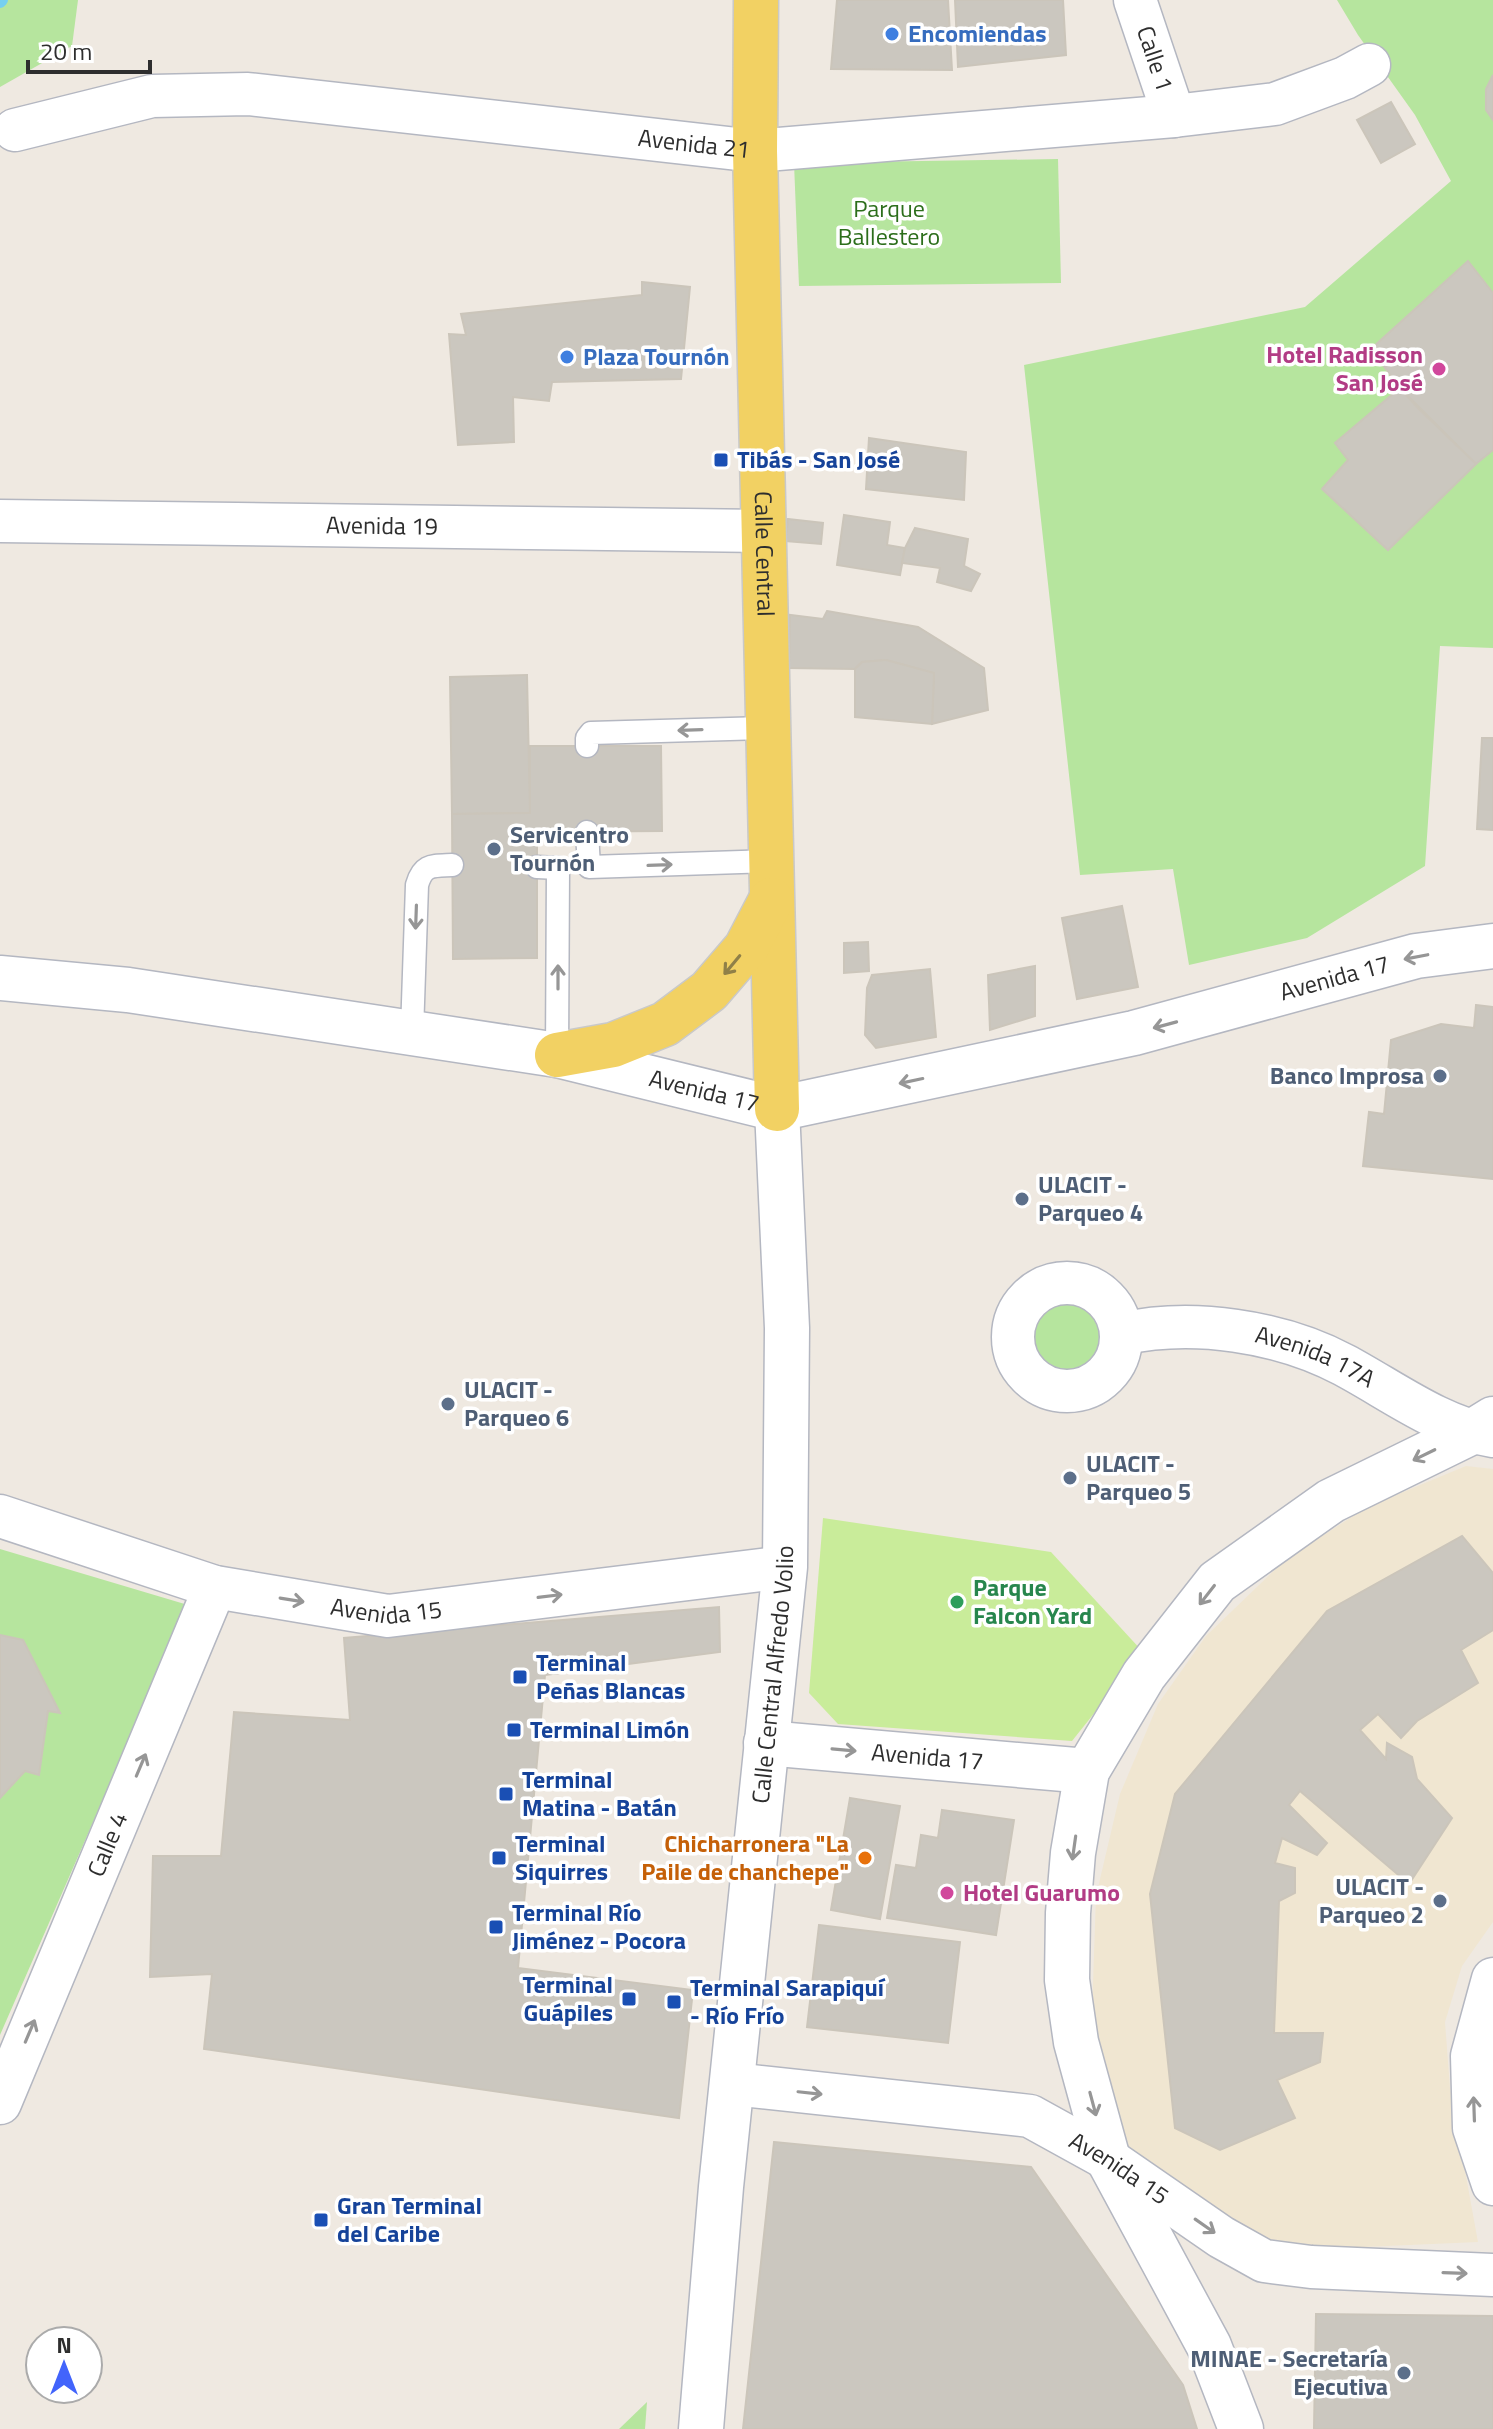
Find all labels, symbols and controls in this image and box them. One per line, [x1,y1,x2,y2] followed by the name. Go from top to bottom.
[908,15,1047,51] place label: Encomiendas
[1128,21,1183,96] street label: Calle 1
[28,24,150,74] scale bar
[883,25,901,43] marker: Encomiendas
[40,33,92,69] text: 20 m
[636,119,752,167] street label: Avenida 21
[838,190,940,254] park label: Parque Ballestero
[1266,336,1423,400] place label: Hotel Radisson San José
[583,338,730,374] place label: Plaza Tournón
[558,348,576,366] marker: Plaza Tournón
[1430,360,1448,378] marker: Hotel Radisson San José
[737,441,900,477] place label: Tibás - San José
[712,451,730,469] marker: Tibás - San José
[746,491,785,617] street label: Calle Central
[326,506,438,544] street label: Avenida 19
[677,722,704,738] one-way arrow
[510,816,629,880] place label: Servicentro Tournón
[485,840,503,858] marker: Servicentro Tournón
[646,857,673,872] one-way arrow
[408,903,423,930] one-way arrow
[1275,945,1393,1009] street label: Avenida 17
[1404,950,1429,965] one-way arrow
[723,954,741,974] one-way arrow
[550,964,566,991] one-way arrow
[1152,1018,1178,1033] one-way arrow
[1270,1057,1424,1093] place label: Banco Improsa
[646,1059,763,1121] street label: Avenida 17
[1431,1067,1449,1085] marker: Banco Improsa
[899,1074,924,1089] one-way arrow
[1038,1166,1143,1230] place label: ULACIT - Parqueo 4
[1013,1190,1031,1208] marker: ULACIT - Parqueo 4
[1252,1316,1382,1396] street label: Avenida 17A
[464,1371,569,1435] place label: ULACIT - Parqueo 6
[439,1395,457,1413] marker: ULACIT - Parqueo 6
[1086,1445,1191,1509] place label: ULACIT - Parqueo 5
[1413,1449,1436,1464] one-way arrow
[1061,1469,1079,1487] marker: ULACIT - Parqueo 5
[742,1545,802,1805] street label: Calle Central Alfredo Volio
[973,1569,1092,1633] place label: Parque Falcon Yard
[1198,1584,1216,1605] one-way arrow
[328,1588,444,1633] street label: Avenida 15
[536,1588,562,1603] one-way arrow
[279,1593,304,1608] one-way arrow
[948,1593,966,1611] marker: Parque Falcon Yard
[536,1644,685,1708] place label: Terminal Peñas Blancas
[511,1668,529,1686] marker: Terminal Peñas Blancas
[530,1711,689,1747] place label: Terminal Limón
[505,1721,523,1739] marker: Terminal Limón
[870,1733,985,1779] street label: Avenida 17
[830,1743,857,1758] one-way arrow
[134,1753,149,1778] one-way arrow
[522,1761,677,1825] place label: Terminal Matina - Batán
[497,1785,515,1803] marker: Terminal Matina - Batán
[77,1806,136,1882] street label: Calle 4
[515,1825,608,1889] place label: Terminal Siquirres
[641,1825,849,1889] place label: Chicharronera "La Paile de chanchepe"
[1066,1835,1081,1860] one-way arrow
[490,1849,508,1867] marker: Terminal Siquirres
[856,1849,874,1867] marker: Chicharronera "La Paile de chanchepe"
[1319,1868,1424,1932] place label: ULACIT - Parqueo 2
[963,1874,1120,1910] place label: Hotel Guarumo
[938,1884,956,1902] marker: Hotel Guarumo
[1431,1892,1449,1910] marker: ULACIT - Parqueo 2
[512,1894,686,1958] place label: Terminal Río Jiménez - Pocora
[487,1918,505,1936] marker: Terminal Río Jiménez - Pocora
[523,1966,613,2030] place label: Terminal Guápiles
[690,1969,886,2033] place label: Terminal Sarapiquí - Río Frío
[620,1990,638,2008] marker: Terminal Guápiles
[665,1993,683,2011] marker: Terminal Sarapiquí - Río Frío
[24,2019,38,2044] one-way arrow
[796,2085,823,2100] one-way arrow
[1087,2091,1102,2117] one-way arrow
[1466,2096,1481,2123] one-way arrow
[1063,2122,1177,2213] street label: Avenida 15
[337,2187,482,2251] place label: Gran Terminal del Caribe
[312,2211,330,2229] marker: Gran Terminal del Caribe
[1193,2218,1215,2234] one-way arrow
[1441,2266,1468,2281] one-way arrow
[24,2325,104,2405] north arrow
[56,2328,72,2362] text: N
[1190,2340,1388,2404] place label: MINAE - Secretaría Ejecutiva
[1395,2364,1413,2382] marker: MINAE - Secretaría Ejecutiva

